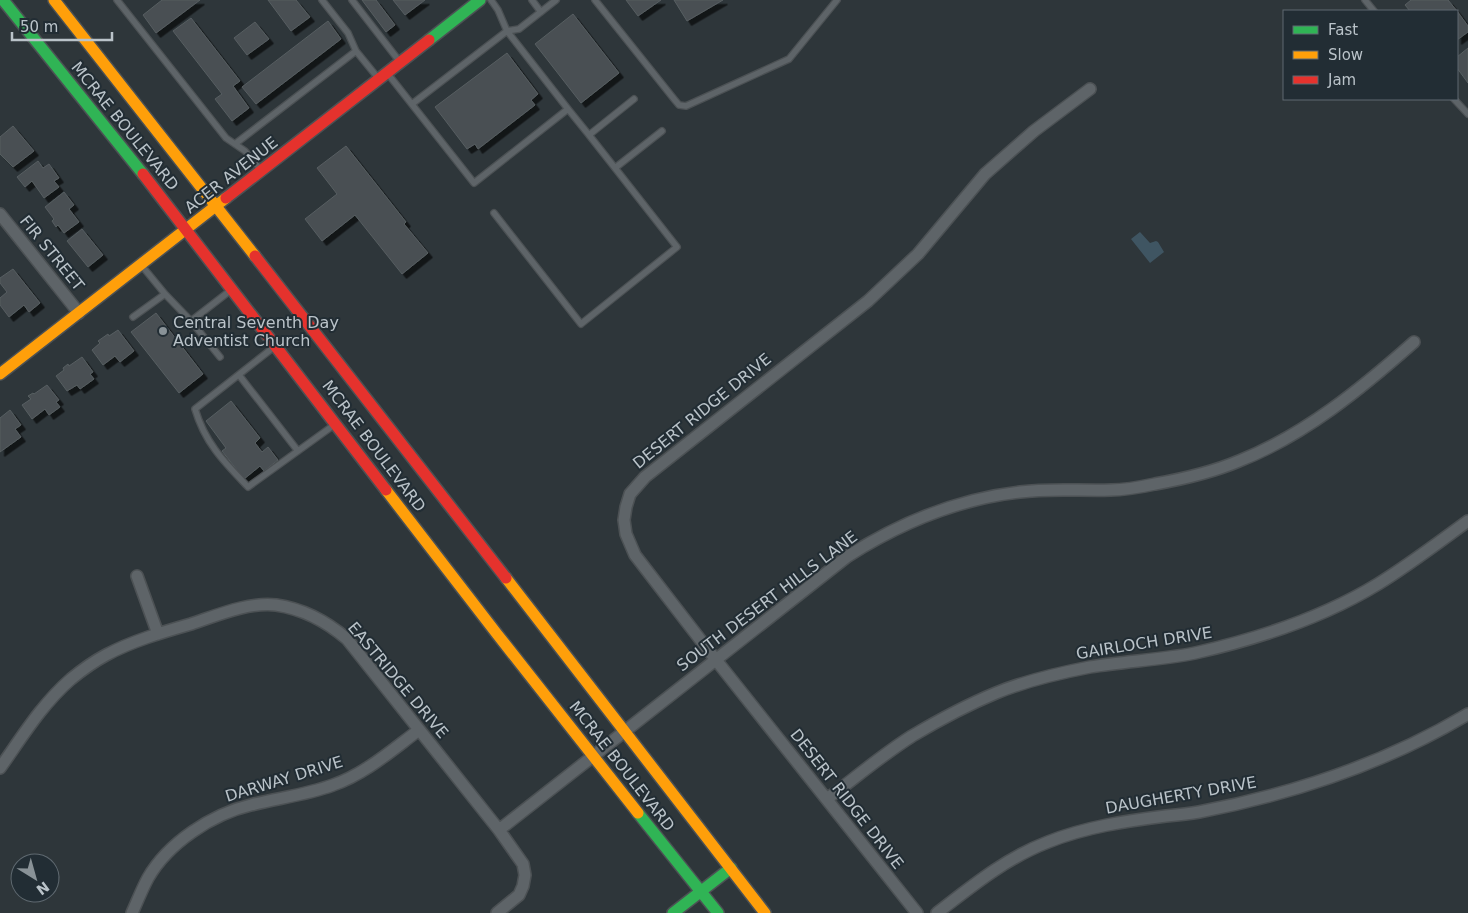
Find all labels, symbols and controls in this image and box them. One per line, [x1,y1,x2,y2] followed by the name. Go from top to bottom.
[12,10,112,42] scale bar
[1283,10,1458,100] legend
[20,18,58,36] text: 50 m
[1328,21,1358,39] text: Fast
[1328,46,1363,64] text: Slow
[67,58,183,194] street label: MCRAE BOULEVARD
[1327,71,1356,89] text: Jam
[181,133,281,217] street label: ACER AVENUE
[16,212,88,295] street label: FIR STREET
[173,313,339,350] place label: Central Seventh Day Adventist Church
[157,325,169,337] marker: Central Seventh Day Adventist Church
[629,349,775,473] street label: DESERT RIDGE DRIVE
[318,376,430,516] street label: MCRAE BOULEVARD
[673,527,861,675] street label: SOUTH DESERT HILLS LANE
[344,618,452,742] street label: EASTRIDGE DRIVE
[1075,623,1213,663] street label: GAIRLOCH DRIVE
[565,697,679,835] street label: MCRAE BOULEVARD
[786,725,908,873] street label: DESERT RIDGE DRIVE
[223,752,345,806] street label: DARWAY DRIVE
[1104,772,1258,818] street label: DAUGHERTY DRIVE
[10,853,60,903] north arrow
[33,878,52,898] text: N

